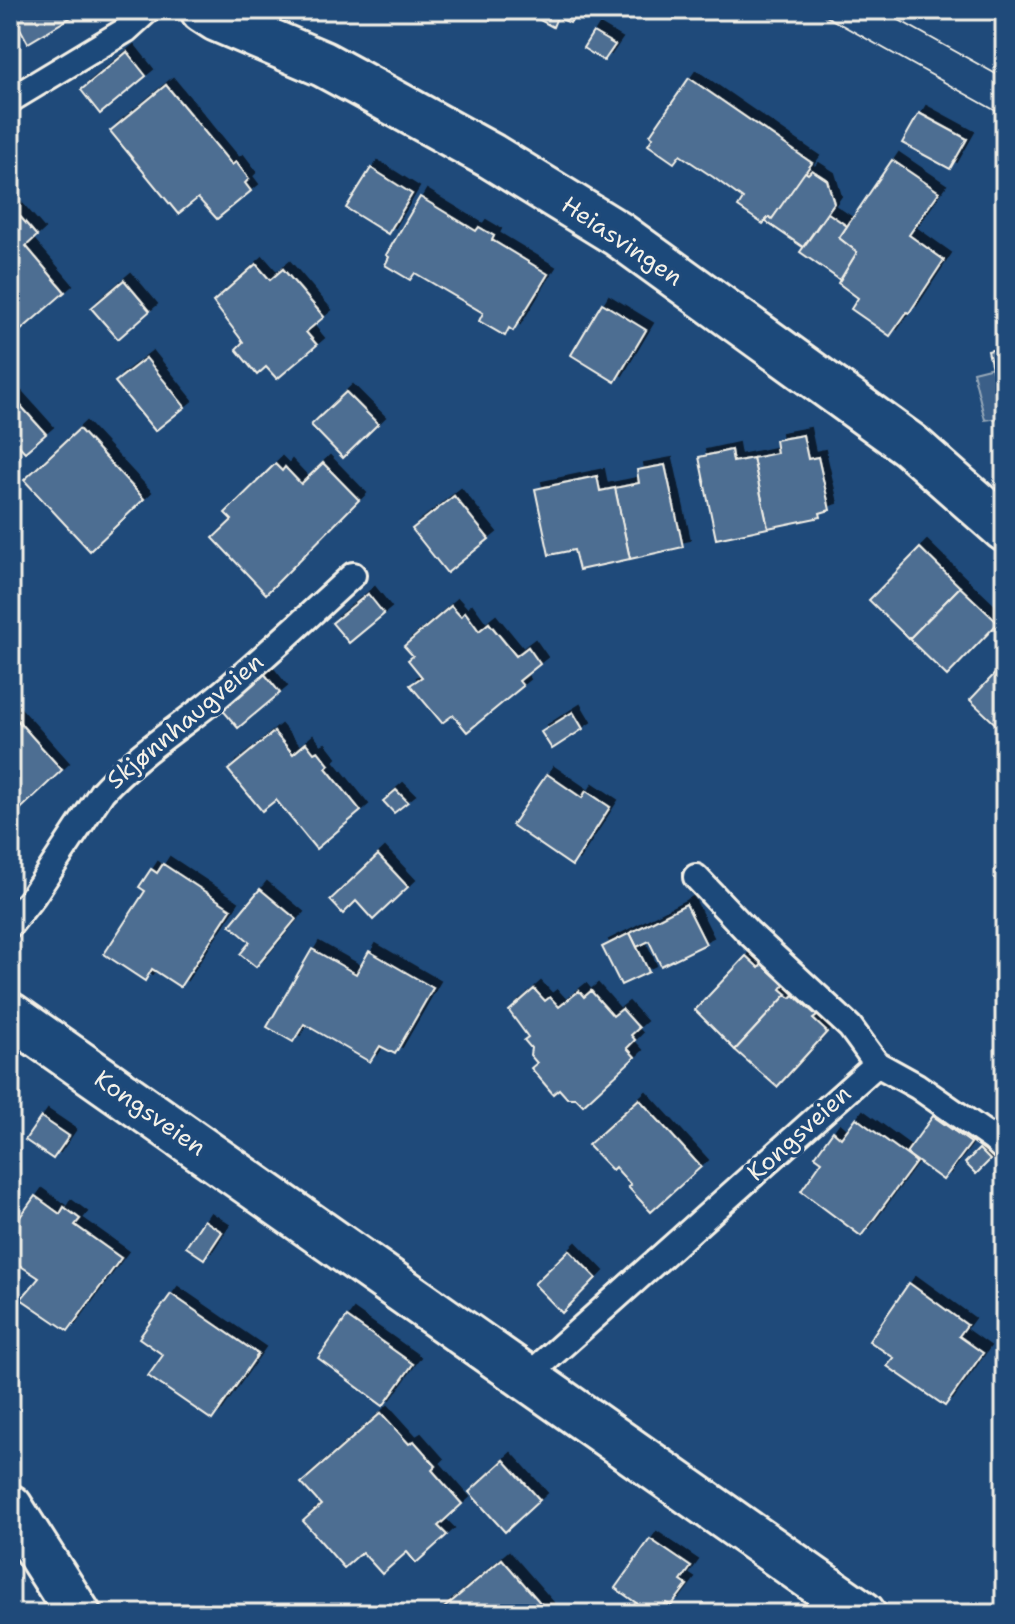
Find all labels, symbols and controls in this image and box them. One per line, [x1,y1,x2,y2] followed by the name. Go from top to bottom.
[555,189,689,293] street label: Heiasvingen
[100,646,270,796] street label: Skjønnhaugveien
[88,1063,212,1163] street label: Kongsveien
[740,1078,858,1188] street label: Kongsveien

